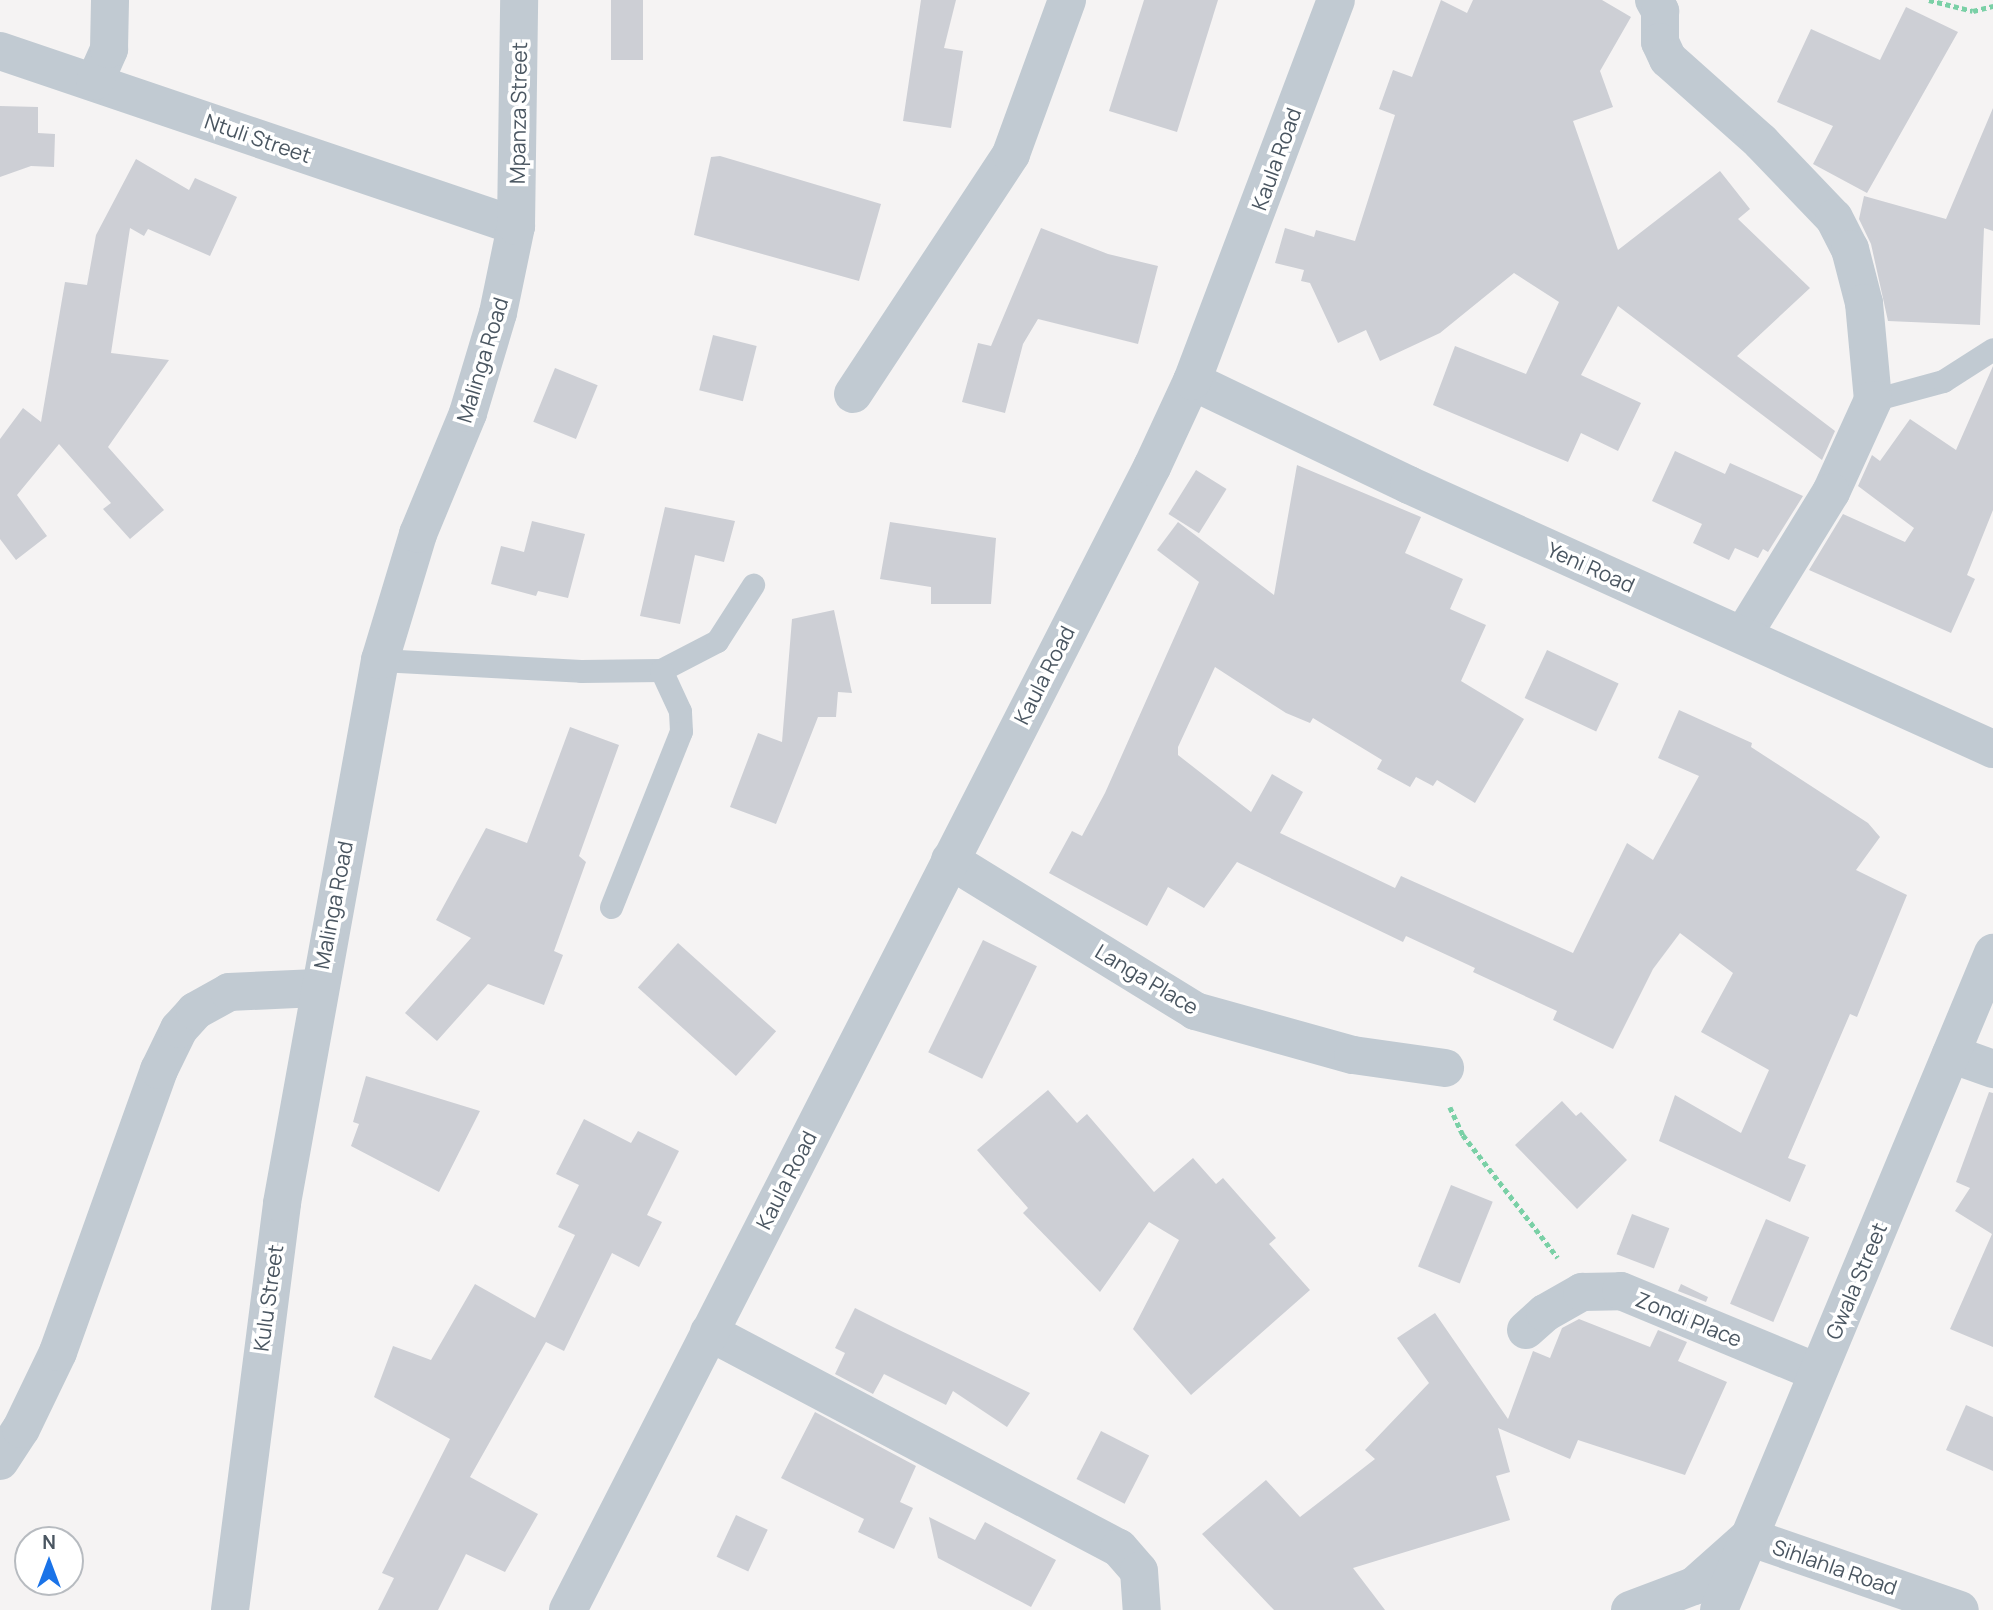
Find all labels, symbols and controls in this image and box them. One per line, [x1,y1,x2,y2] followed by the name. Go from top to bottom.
[504,42,532,184] street label: Mpanza Street
[1246,104,1306,214] street label: Kaula Road
[201,108,315,168] street label: Ntuli Street
[451,294,513,426] street label: Malinga Road
[1543,537,1639,597] street label: Yeni Road
[1008,622,1080,728] street label: Kaula Road
[308,839,358,971] street label: Malinga Road
[1091,938,1203,1020] street label: Langa Place
[750,1127,822,1233] street label: Kaula Road
[1820,1219,1892,1343] street label: Gwala Street
[248,1243,288,1353] street label: Kulu Street
[1632,1286,1746,1352] street label: Zondi Place
[14,1526,84,1596] north arrow
[42,1529,56,1555] text: N
[1769,1534,1901,1600] street label: Sihlahla Road

